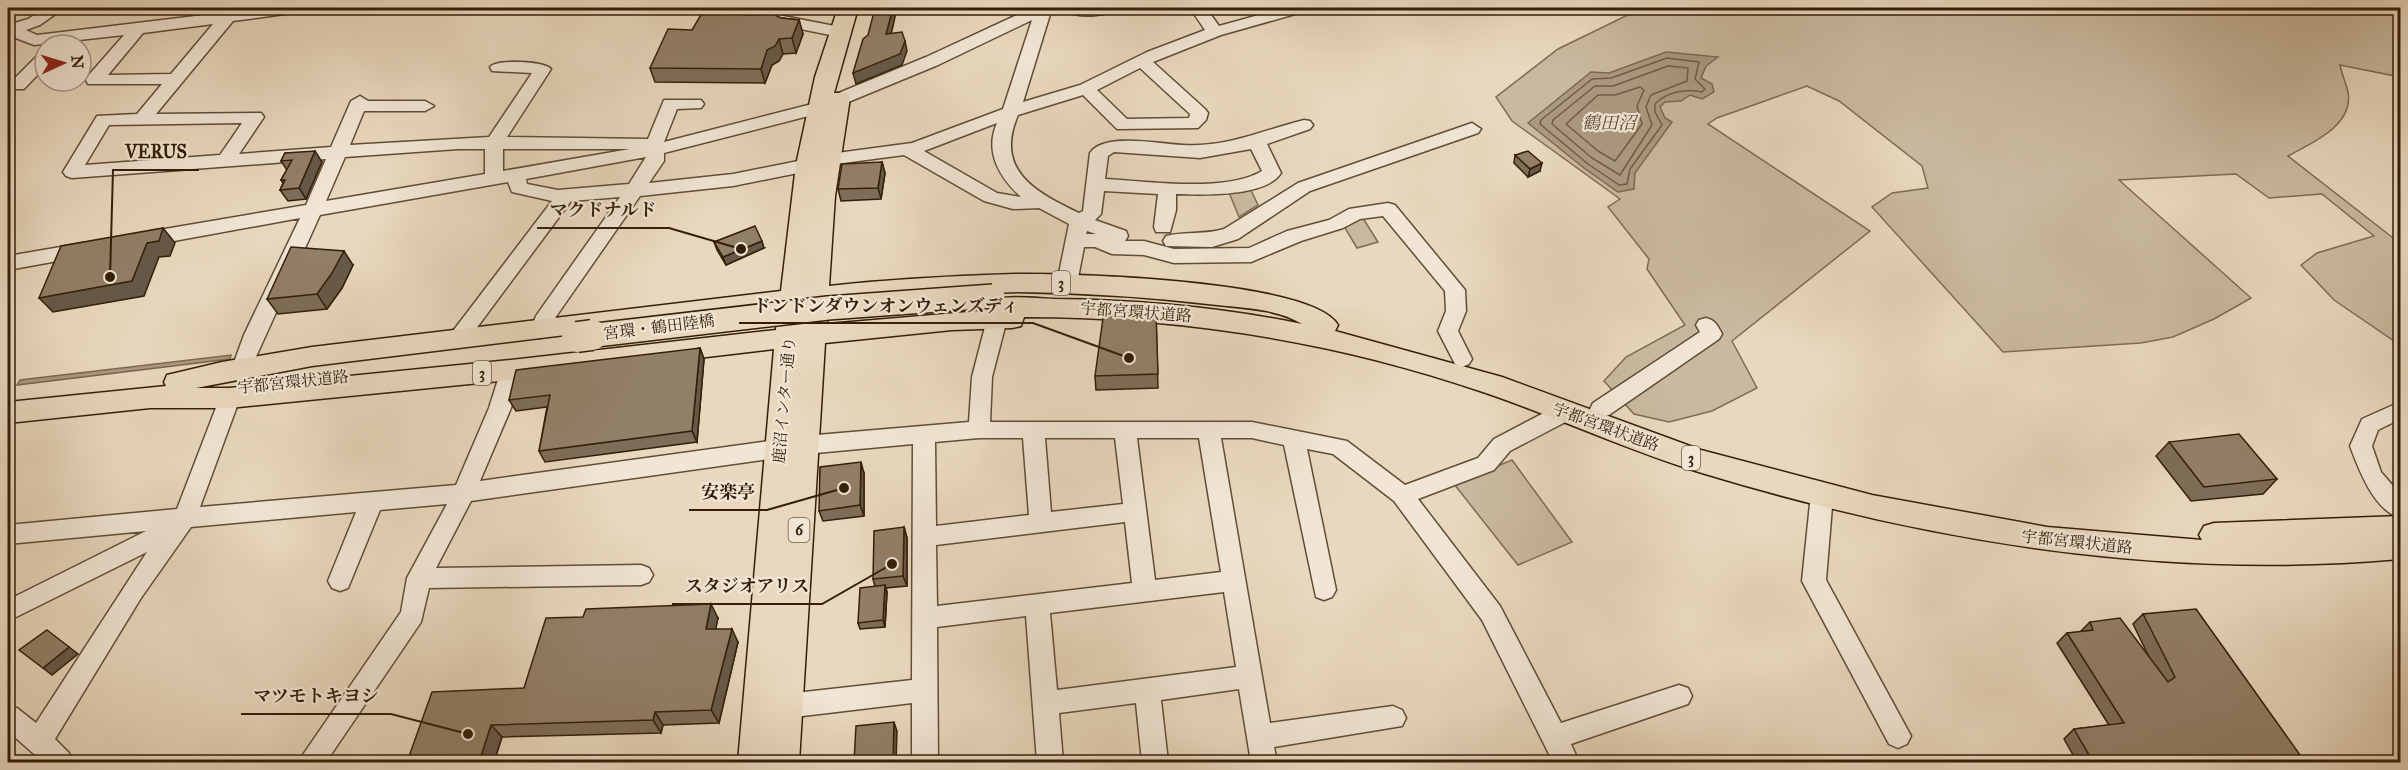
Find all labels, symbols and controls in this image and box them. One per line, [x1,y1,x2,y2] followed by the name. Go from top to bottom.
[33,33,93,93] north arrow
[68,55,87,70] text: N
[1582,112,1639,134] water label: 鶴田沼
[113,134,199,170] callout: VERUS
[124,141,187,163] text: VERUS
[537,192,669,228] callout: マクドナルド
[549,199,657,221] text: マクドナルド
[1052,271,1070,295] road number: 3
[739,287,1033,323] callout: ドンドンダウンオンウェンズディ
[753,295,1019,317] text: ドンドンダウンオンウェンズディ
[1079,299,1193,325] street label: 宇都宮環状道路
[602,311,716,343] street label: 宮環・鶴田陸橋
[769,336,799,464] street label: 鹿沼インター通り
[473,361,491,385] road number: 3
[236,367,350,397] street label: 宇都宮環状道路
[1550,399,1662,455] street label: 宇都宮環状道路
[1682,446,1700,470] road number: 3
[689,474,767,510] callout: 安楽亭
[701,481,755,503] text: 安楽亭
[788,518,810,542] road number: 6
[2020,527,2134,557] street label: 宇都宮環状道路
[672,568,822,604] callout: スタジオアリス
[685,575,809,597] text: スタジオアリス
[241,678,391,714] callout: マツモトキヨシ
[253,685,379,707] text: マツモトキヨシ

